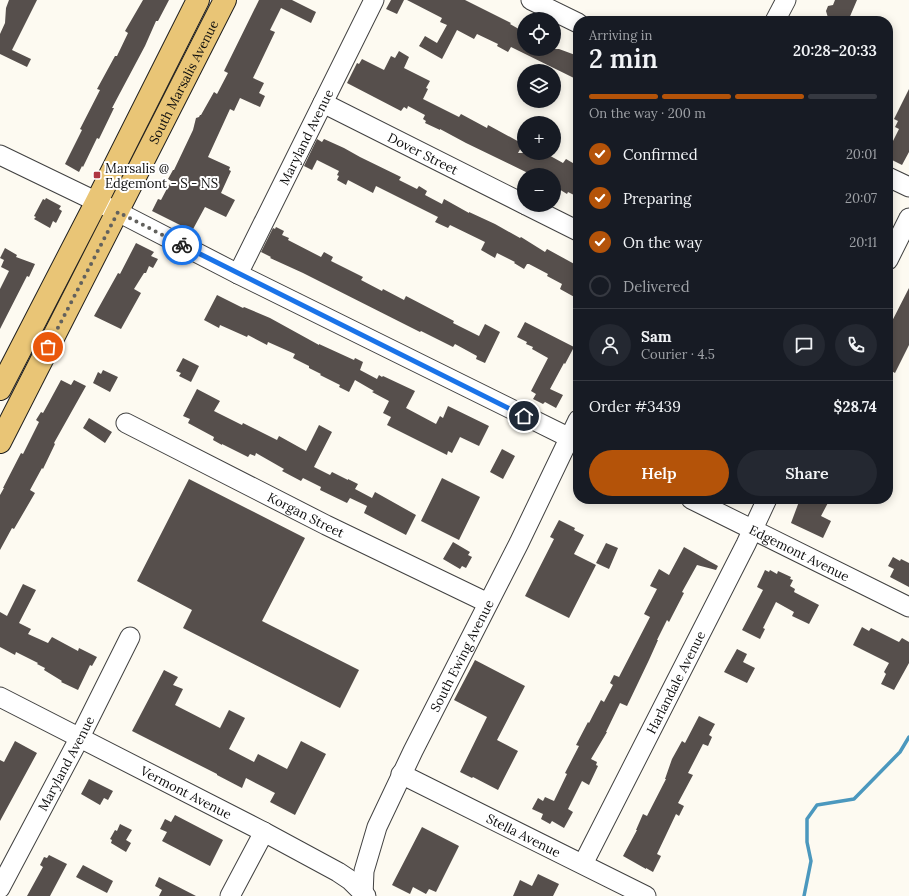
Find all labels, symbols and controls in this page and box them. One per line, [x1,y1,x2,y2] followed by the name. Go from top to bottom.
[517,12,561,212] map controls
[517,12,561,56] button: locate
[145,17,222,147] street label: South Marsalis Avenue
[589,27,652,44] text: Arriving in
[793,41,877,60] text: 20:28–20:33
[589,42,658,75] text: 2 min
[517,64,561,108] button: layers
[275,86,337,188] street label: Maryland Avenue
[589,105,706,122] text: On the way · 200 m
[517,116,561,160] button: +
[385,128,461,178] street label: Dover Street
[589,143,611,165] icon: check
[623,145,698,164] text: Confirmed
[846,146,877,163] text: 20:01
[105,160,218,192] place label: Marsalis @ Edgemont - S - NS
[517,168,561,212] button: −
[92,170,102,180] marker: Marsalis @ Edgemont - S - NS
[589,187,611,209] icon: check
[623,189,691,208] text: Preparing
[845,190,877,207] text: 20:07
[162,225,202,265] courier
[589,231,611,253] icon: check
[623,233,702,252] text: On the way
[171,234,193,256] icon: bike
[849,234,877,251] text: 20:11
[623,277,690,296] text: Delivered
[589,324,631,366] button: person
[783,324,825,366] button: chat
[835,324,877,366] button: phone
[641,327,672,346] text: Sam
[31,330,65,364] pin
[37,336,59,358] icon: bag
[641,346,715,363] text: Courier · 4.5
[589,397,681,416] text: Order #3439
[834,397,877,416] text: $28.74
[507,399,541,433] pin
[513,405,535,427] icon: home
[589,450,729,496] button: Help
[737,450,877,496] button: Share
[265,488,347,541] street label: Korgan Street
[747,521,852,585] street label: Edgemont Avenue
[426,597,497,715] street label: South Ewing Avenue
[642,628,709,737] street label: Harlandale Avenue
[34,713,98,814] street label: Maryland Avenue
[137,761,235,823] street label: Vermont Avenue
[484,809,564,861] street label: Stella Avenue

